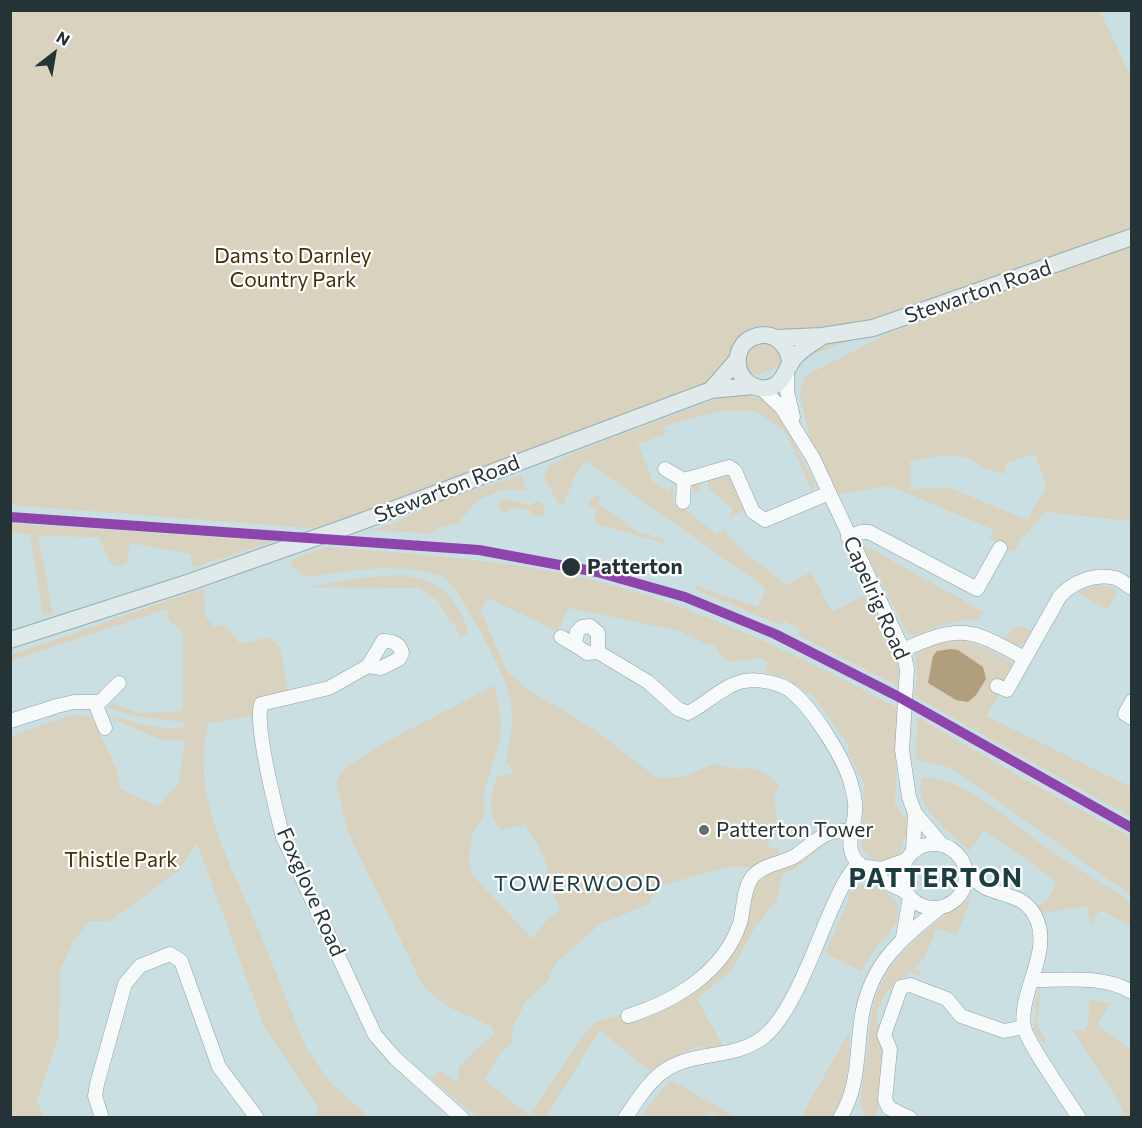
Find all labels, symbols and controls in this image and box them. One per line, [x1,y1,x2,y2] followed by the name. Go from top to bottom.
[24,24,84,84] north arrow
[53,27,74,49] text: N
[214,243,372,293] park label: Dams to Darnley Country Park
[901,255,1055,329] street label: Stewarton Road
[371,450,523,528] street label: Stewarton Road
[838,532,914,664] street label: Capelrig Road
[587,554,683,580] place label: Patterton
[560,556,582,578] marker: Patterton
[716,817,874,843] place label: Patterton Tower
[697,823,711,837] marker: Patterton Tower
[271,824,351,960] street label: Foxglove Road
[64,847,178,873] park label: Thistle Park
[849,862,1023,894] district label: PATTERTON
[494,871,662,897] district label: TOWERWOOD

